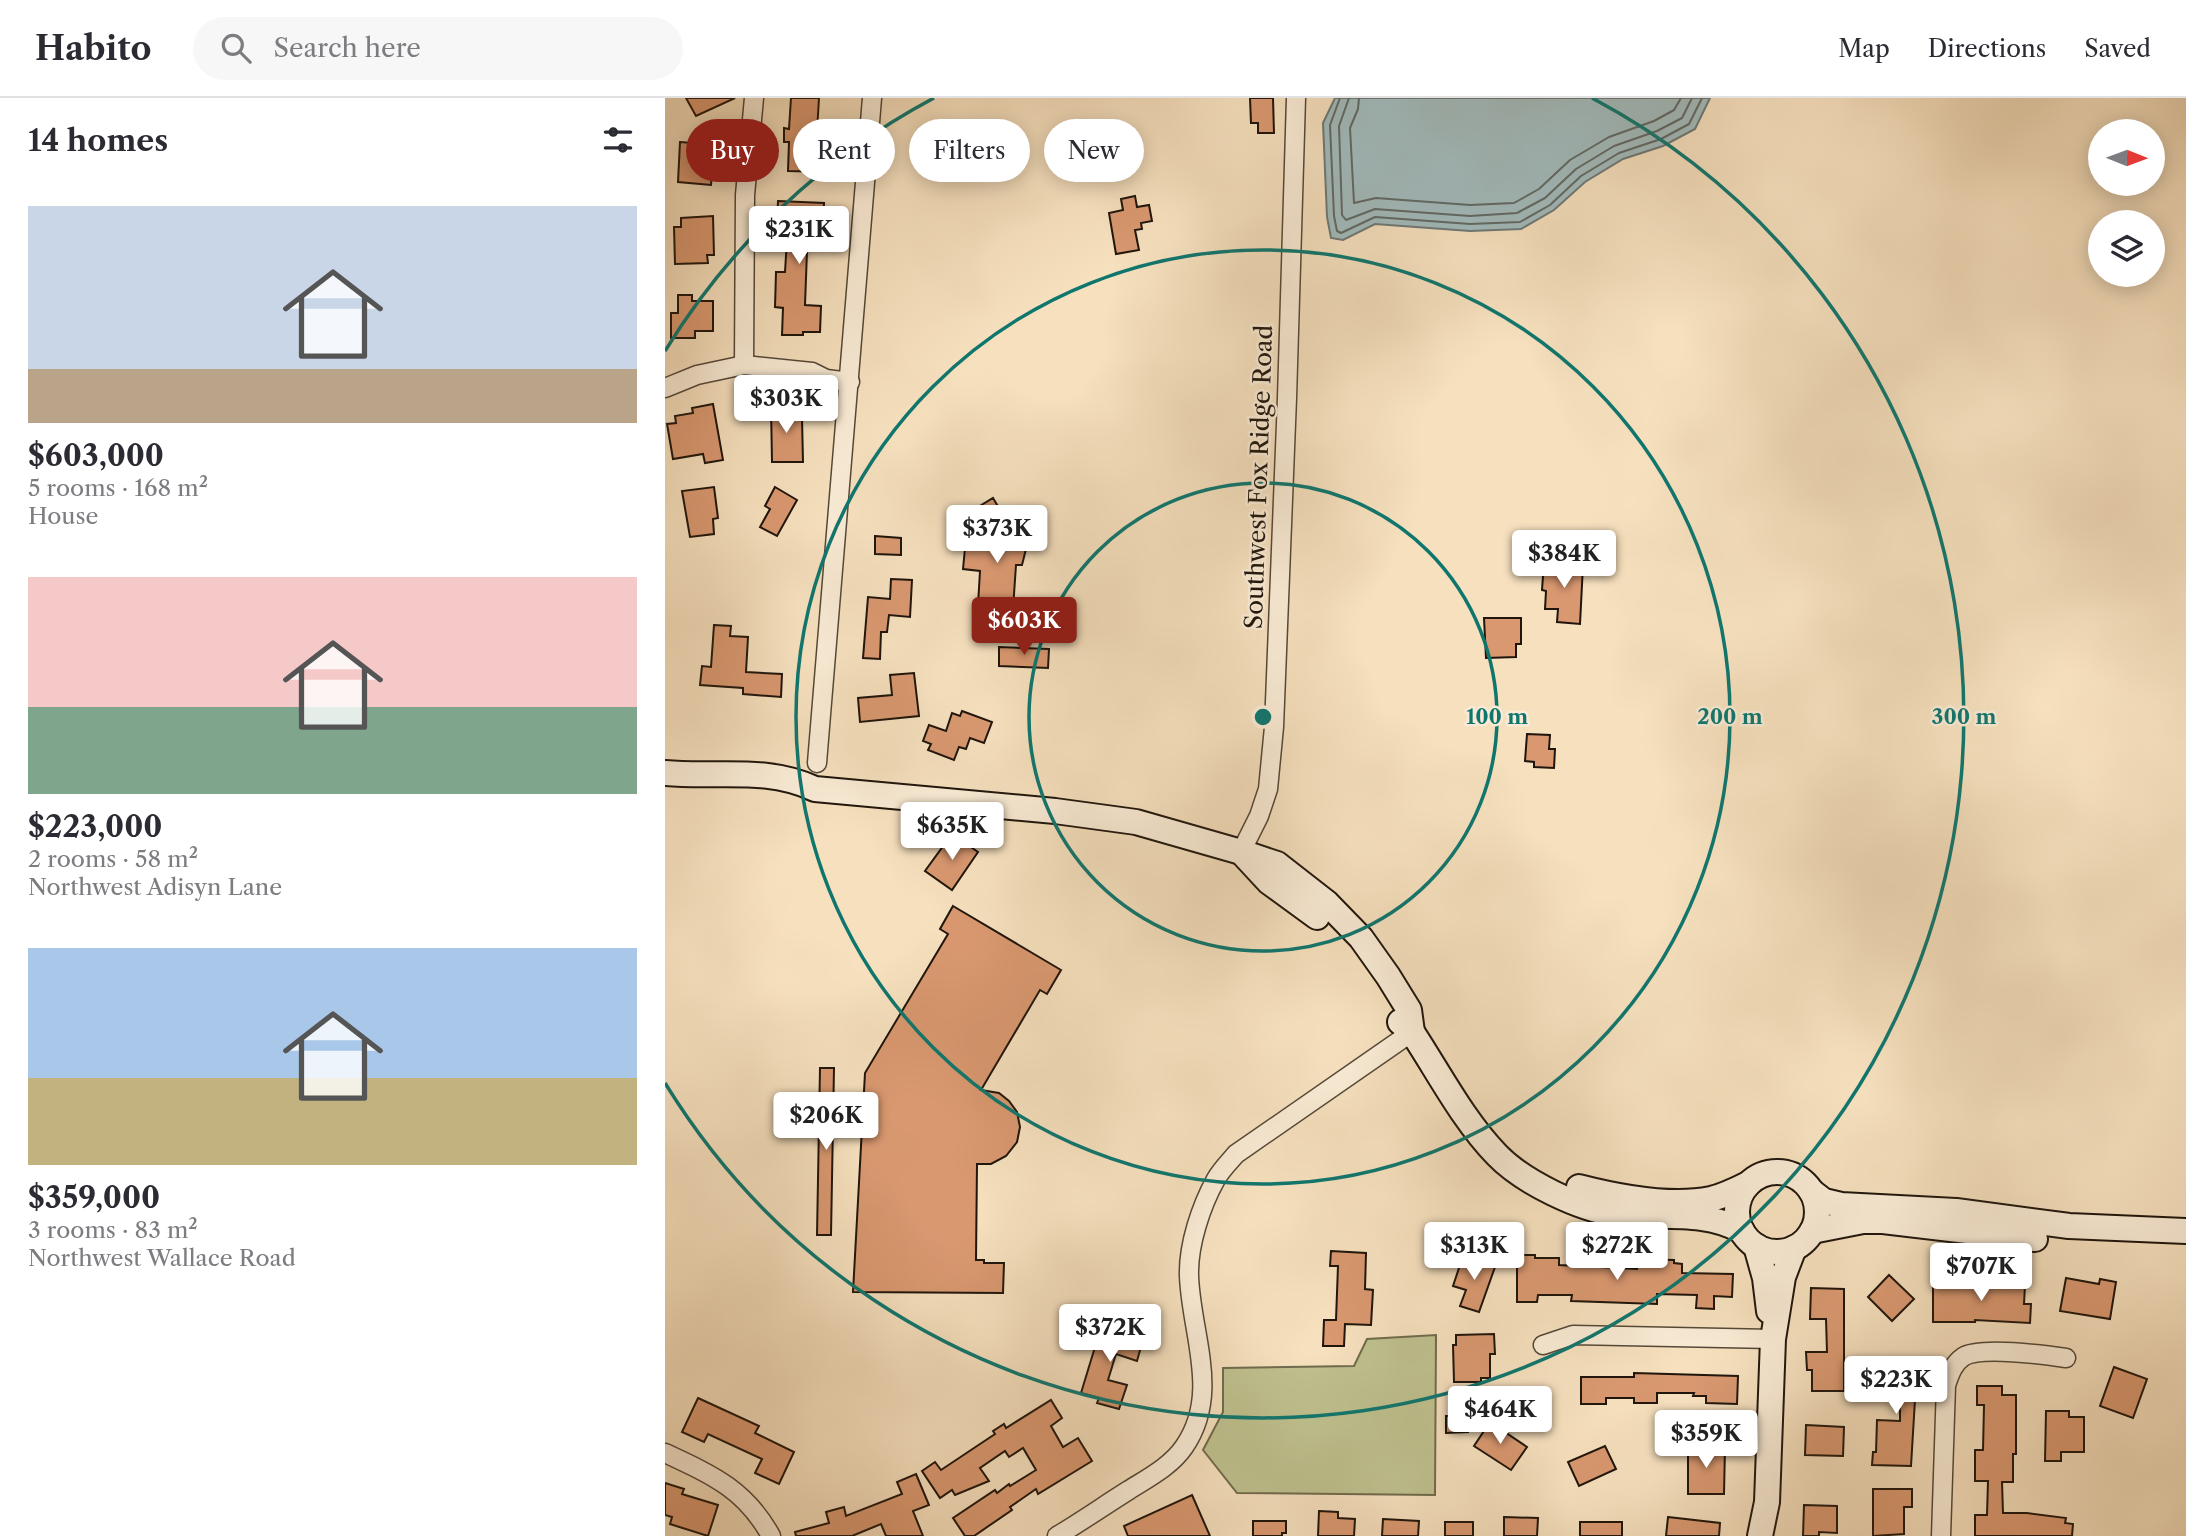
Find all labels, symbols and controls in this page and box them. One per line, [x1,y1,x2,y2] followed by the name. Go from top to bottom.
[193,17,683,80] search box
[35,28,151,69] text: Habito
[217,29,255,67] icon: search
[273,32,421,64] text: Search here
[1838,34,1890,63] text: Map
[1928,34,2046,63] text: Directions
[2084,34,2151,63] text: Saved
[686,119,779,182] chip: Buy
[793,119,895,182] chip: Rent
[909,119,1030,182] chip: Filters
[1044,119,1144,182] chip: New
[2088,119,2165,196] north arrow
[2088,119,2165,287] map controls
[599,121,637,159] icon: filters
[28,122,168,159] text: 14 homes
[750,206,848,266] pin: $231K
[2088,210,2165,287] button: layers
[765,215,833,243] text: $231K
[270,251,396,377] icon: home
[1239,324,1278,630] street label: Southwest Fox Ridge Road
[737,376,835,435] pin: $303K
[750,384,822,412] text: $303K
[28,437,164,474] text: $603,000
[28,474,208,502] text: 5 rooms · 168 m²
[28,502,98,530] text: House
[948,505,1046,565] pin: $373K
[962,514,1032,542] text: $373K
[1515,531,1613,590] pin: $384K
[1528,539,1600,567] text: $384K
[975,598,1073,657] pin: $603K
[988,606,1060,634] text: $603K
[270,622,396,748] icon: home
[1466,704,1528,729] text: 100 m
[1697,704,1763,729] text: 200 m
[1932,704,1996,729] text: 300 m
[1251,705,1275,729] centre of rings
[903,802,1001,862] pin: $635K
[28,808,162,845] text: $223,000
[917,811,987,839] text: $635K
[28,845,198,873] text: 2 rooms · 58 m²
[28,873,282,901] text: Northwest Adisyn Lane
[270,993,396,1119] icon: home
[777,1093,875,1152] pin: $206K
[789,1101,863,1129] text: $206K
[28,1179,160,1216] text: $359,000
[28,1216,198,1244] text: 3 rooms · 83 m²
[1425,1222,1523,1282] pin: $313K
[1568,1222,1666,1282] pin: $272K
[1440,1231,1508,1259] text: $313K
[1582,1231,1652,1259] text: $272K
[28,1244,296,1272] text: Northwest Wallace Road
[1932,1244,2030,1303] pin: $707K
[1946,1252,2016,1280] text: $707K
[1061,1304,1159,1364] pin: $372K
[1075,1313,1145,1341] text: $372K
[1847,1356,1945,1416] pin: $223K
[1860,1365,1932,1393] text: $223K
[1451,1386,1549,1446] pin: $464K
[1464,1395,1536,1423] text: $464K
[1657,1410,1755,1470] pin: $359K
[1671,1419,1741,1447] text: $359K

